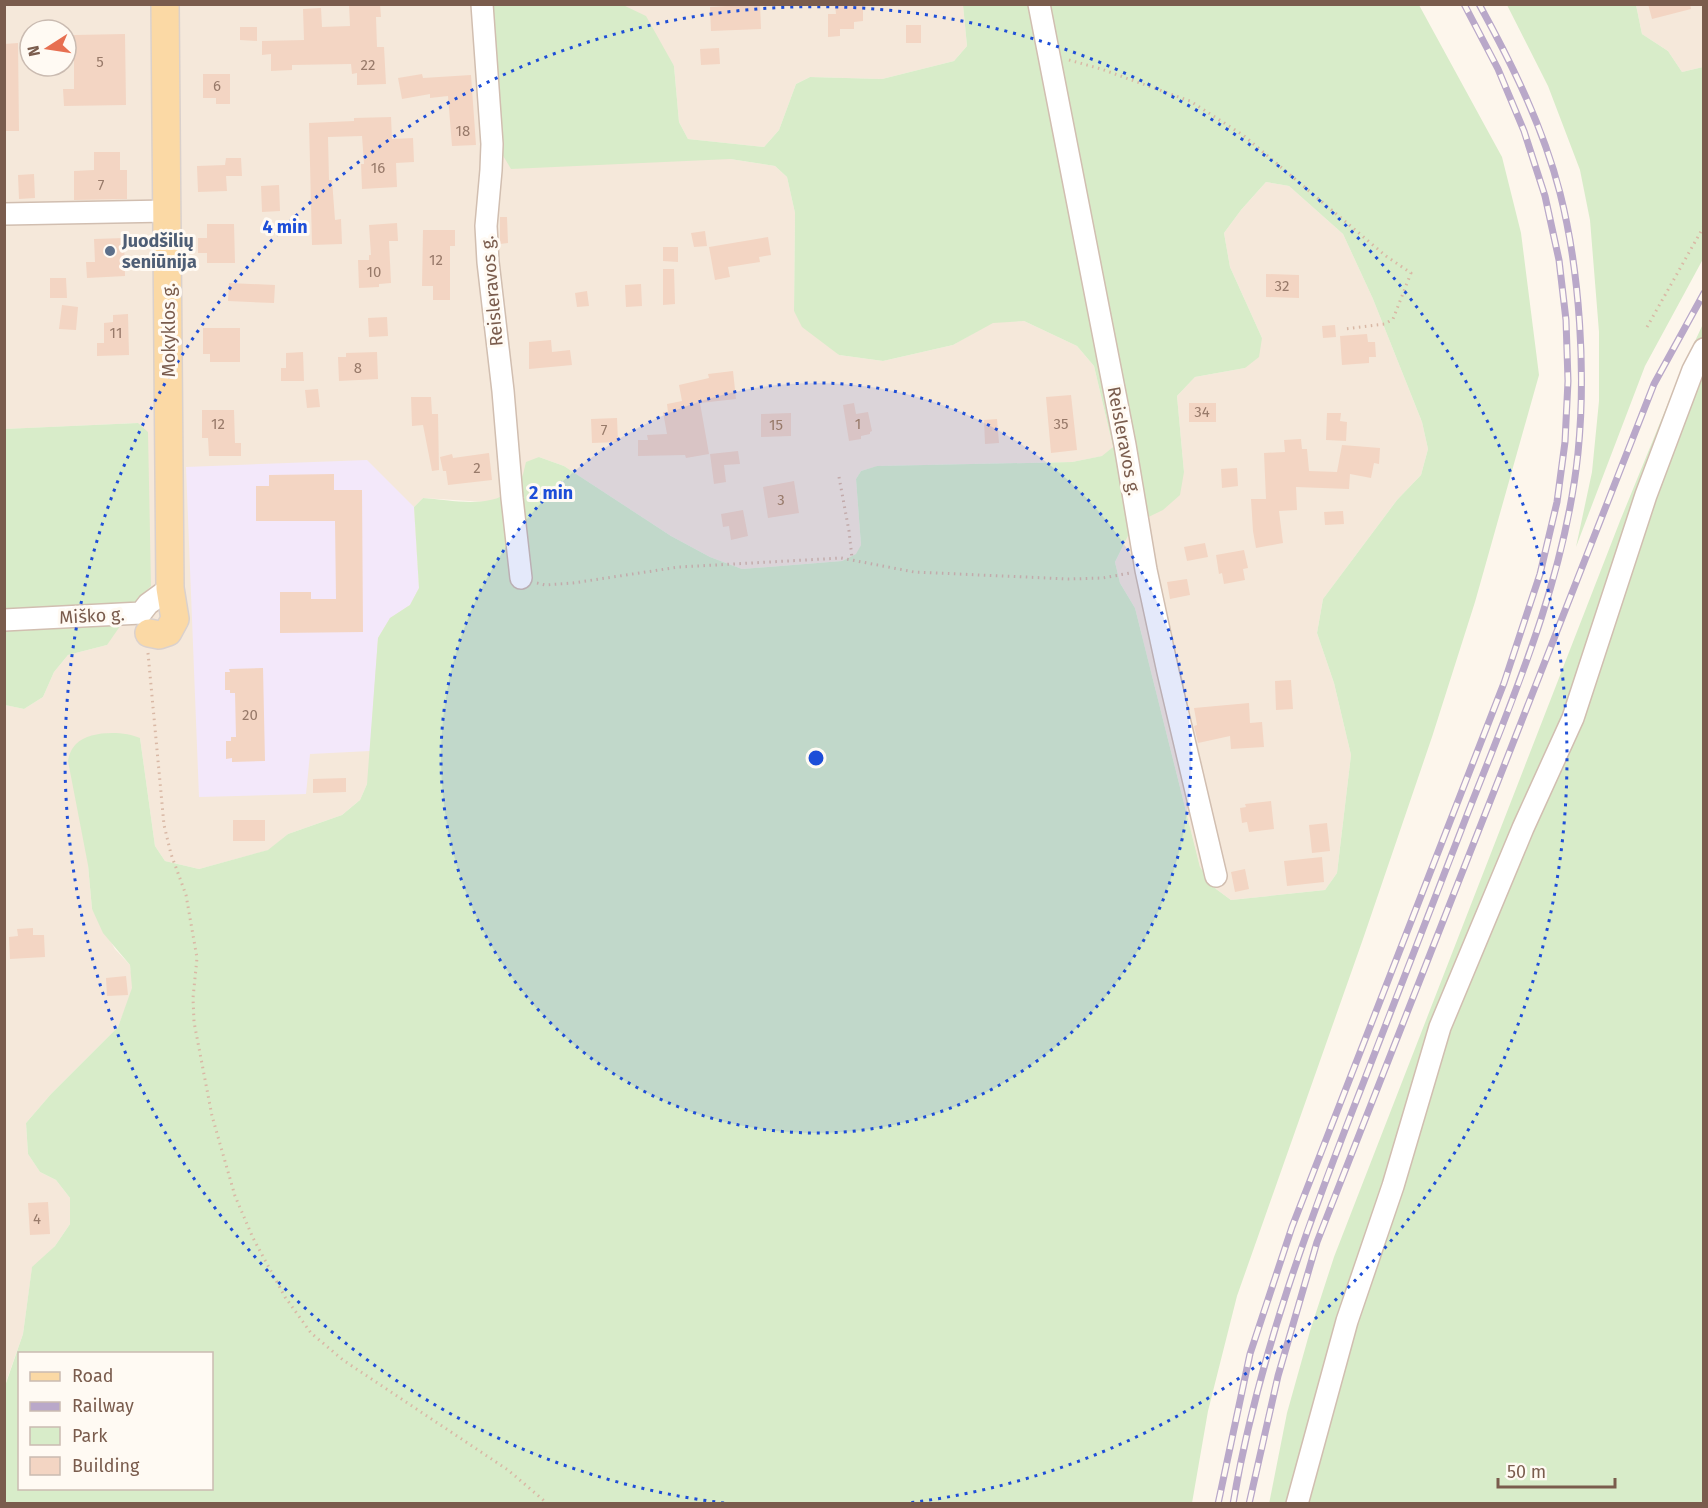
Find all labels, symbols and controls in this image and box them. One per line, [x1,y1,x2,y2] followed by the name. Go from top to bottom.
[18,18,78,78] north arrow
[23,44,44,58] text: N
[96,53,104,71] house number: 5
[361,56,375,74] house number: 22
[213,77,221,95] house number: 6
[456,122,470,140] house number: 18
[371,159,385,177] house number: 16
[98,176,105,194] house number: 7
[262,216,308,238] text: 4 min
[121,230,197,273] place label: Juodšilių seniūnija
[476,235,508,347] street label: Reisleravos g.
[103,244,117,258] marker: Juodšilių seniūnija
[429,251,443,269] house number: 12
[367,263,381,281] house number: 10
[1275,277,1289,295] house number: 32
[158,283,180,377] street label: Mokyklos g.
[110,324,122,342] house number: 11
[354,359,362,377] house number: 8
[1103,384,1145,498] street label: Reisleravos g.
[1194,403,1210,421] house number: 34
[211,415,225,433] house number: 12
[855,415,861,433] house number: 1
[1053,415,1069,433] house number: 35
[769,416,783,434] house number: 15
[601,421,608,439] house number: 7
[473,459,481,477] house number: 2
[529,482,573,504] text: 2 min
[777,491,785,509] house number: 3
[59,603,125,629] street label: Miško g.
[242,706,258,724] house number: 20
[806,748,826,768] centre of rings
[33,1210,41,1228] house number: 4
[18,1352,213,1490] legend
[72,1365,114,1387] text: Road
[72,1395,134,1417] text: Railway
[72,1425,108,1447] text: Park
[1498,1451,1615,1489] scale bar
[72,1455,140,1477] text: Building
[1507,1461,1546,1483] text: 50 m

